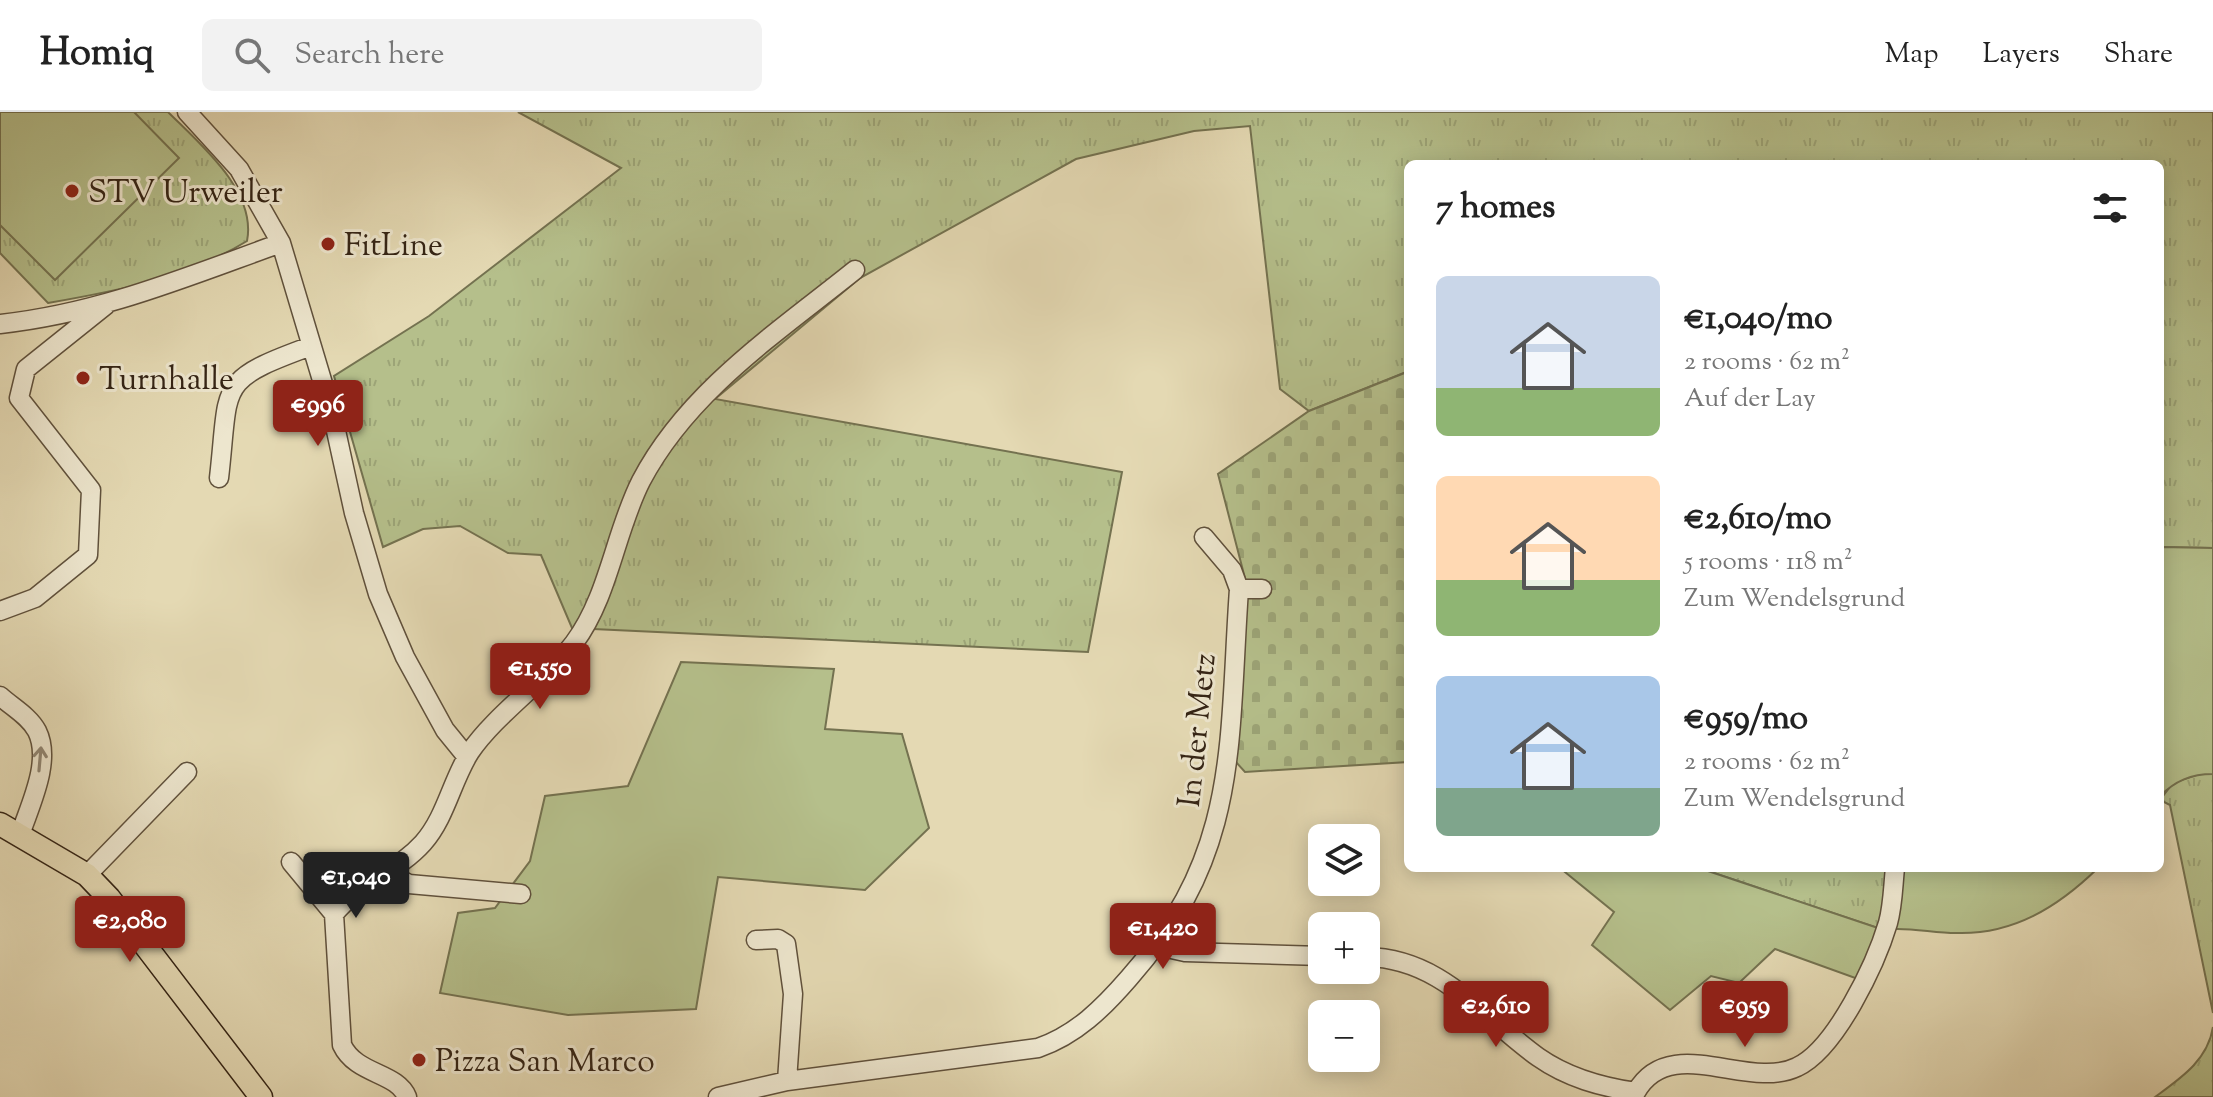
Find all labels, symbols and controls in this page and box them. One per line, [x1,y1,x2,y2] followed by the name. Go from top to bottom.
[202,19,762,91] search box
[40,28,154,82] text: Homiq
[230,33,274,77] icon: search
[294,34,445,77] text: Search here
[1885,35,1938,75] text: Map
[1982,35,2060,75] text: Layers
[2104,35,2173,75] text: Share
[88,171,283,217] place label: STV Urweiler
[63,182,81,200] marker: STV Urweiler
[1436,184,1555,233] text: 7 homes
[2088,186,2132,230] icon: filters
[344,224,443,270] place label: FitLine
[319,235,337,253] marker: FitLine
[1684,295,1833,344] text: €1,040/mo
[1500,308,1596,404] icon: home
[1684,344,1850,381] text: 2 rooms · 62 m²
[99,358,234,404] place label: Turnhalle
[74,369,92,387] marker: Turnhalle
[271,380,365,448] pin: €996
[1684,381,1816,418] text: Auf der Lay
[291,387,345,424] text: €996
[1684,495,1832,544] text: €2,610/mo
[1500,508,1596,604] icon: home
[1684,544,1852,581] text: 5 rooms · 118 m²
[1684,581,1905,618] text: Zum Wendelsgrund
[475,643,605,711] pin: €1,550
[508,650,572,687] text: €1,550
[1168,651,1230,810] street label: In der Metz
[1684,695,1808,744] text: €959/mo
[1500,708,1596,804] icon: home
[1684,744,1850,781] text: 2 rooms · 62 m²
[32,747,47,773] one-way arrow
[1684,781,1905,818] text: Zum Wendelsgrund
[1308,824,1380,1072] map controls
[1308,824,1380,896] button: layers
[291,852,421,920] pin: €1,040
[321,859,391,896] text: €1,040
[65,896,195,964] pin: €2,080
[93,903,167,940] text: €2,080
[1098,903,1228,971] pin: €1,420
[1128,910,1198,947] text: €1,420
[1308,912,1380,984] button: +
[1431,981,1561,1049] pin: €2,610
[1698,981,1792,1049] pin: €959
[1462,988,1530,1025] text: €2,610
[1720,988,1770,1025] text: €959
[1308,1000,1380,1072] button: −
[435,1040,655,1086] place label: Pizza San Marco
[410,1051,428,1069] marker: Pizza San Marco

